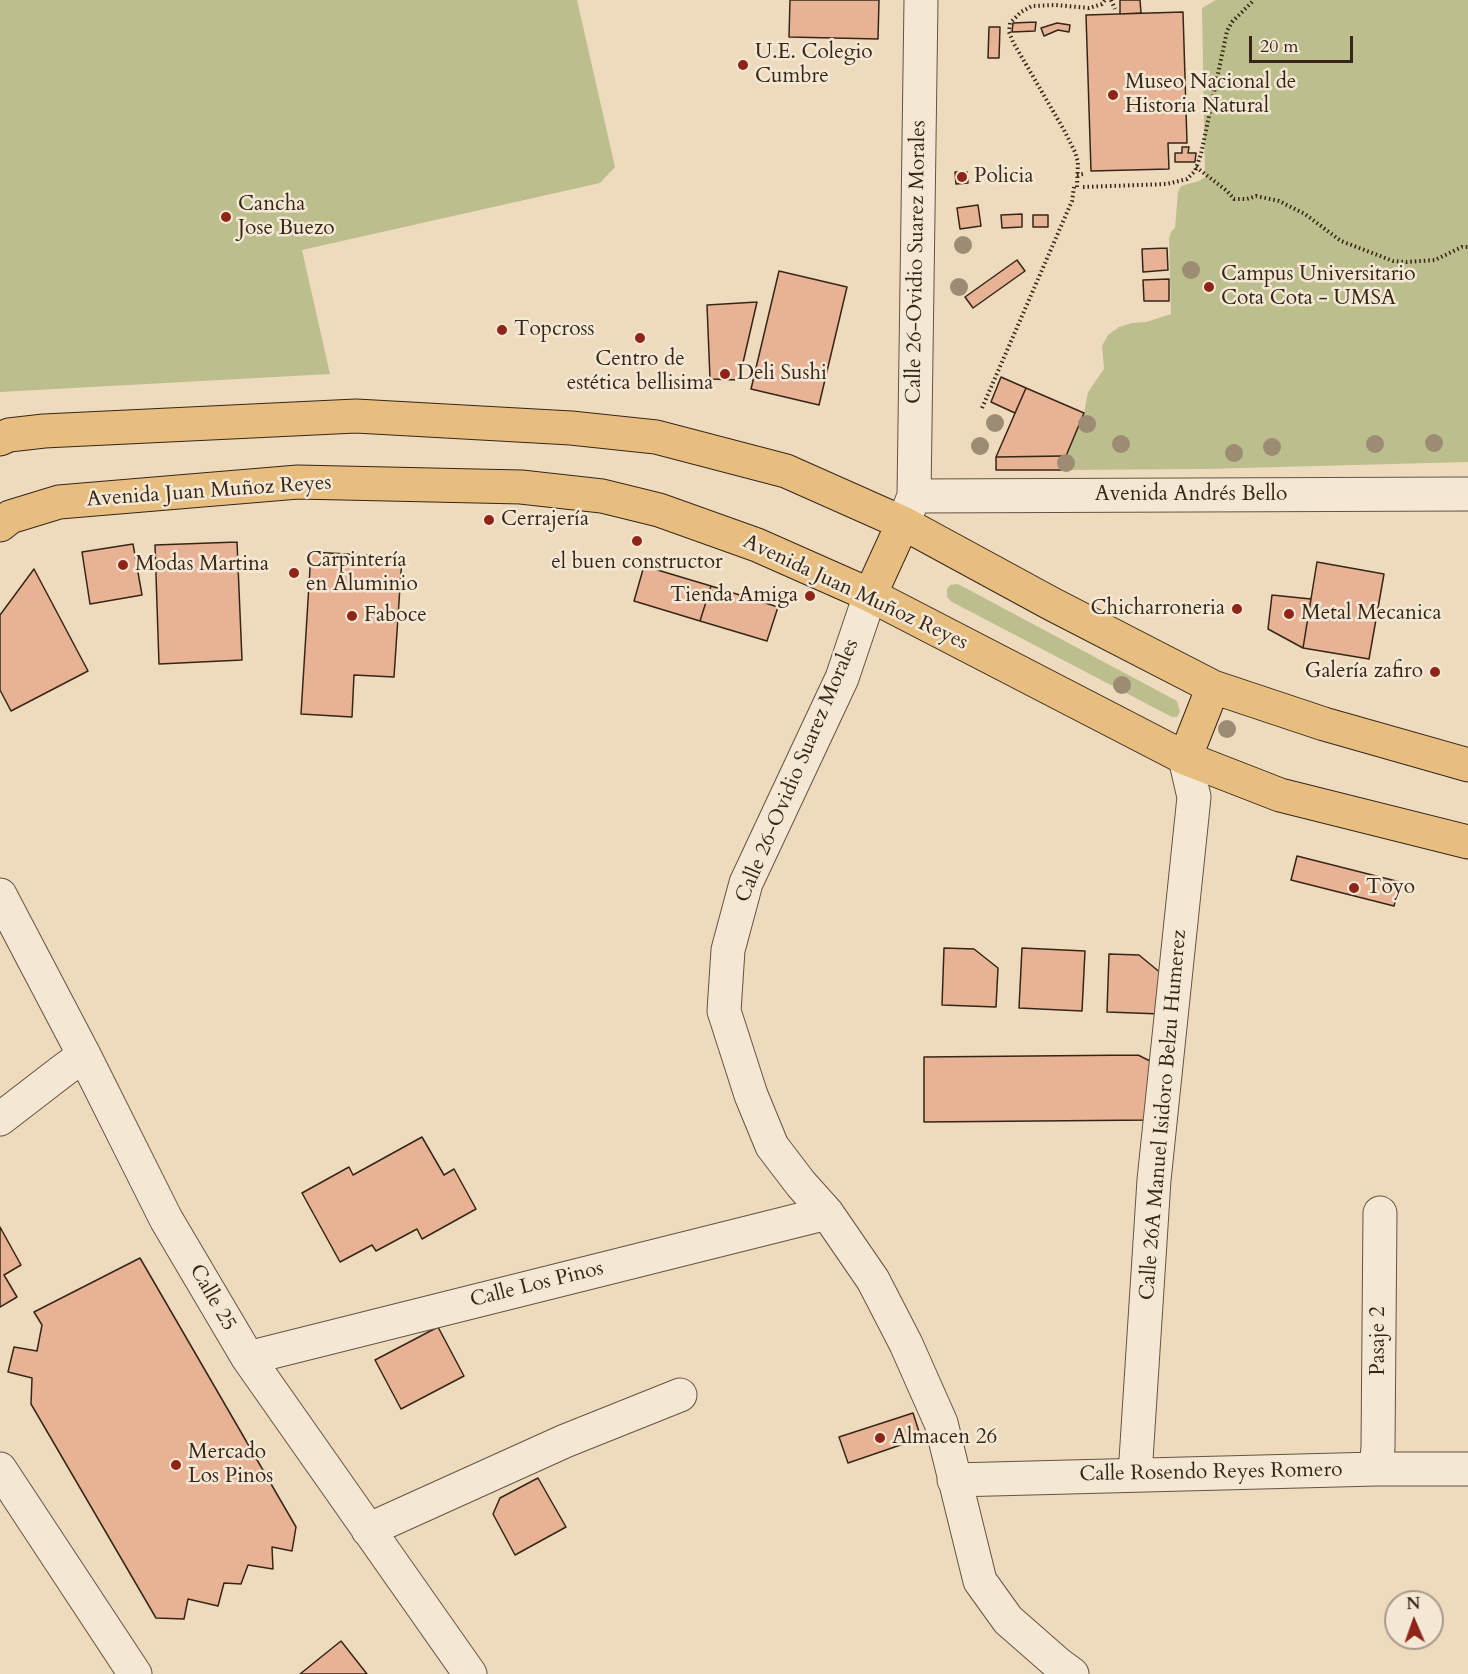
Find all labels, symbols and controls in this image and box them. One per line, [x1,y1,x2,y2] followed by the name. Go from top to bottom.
[1252,24,1356,62] scale bar
[1260,34,1299,59] text: 20 m
[755,40,873,90] place label: U.E. Colegio Cumbre
[736,58,750,72] marker: U.E. Colegio Cumbre
[1125,70,1296,120] place label: Museo Nacional de Historia Natural
[1106,88,1120,102] marker: Museo Nacional de Historia Natural
[902,120,932,404] street label: Calle 26-Ovidio Suarez Morales
[974,164,1034,190] place label: Policia
[955,170,969,184] marker: Policia
[238,192,335,242] place label: Cancha Jose Buezo
[219,210,233,224] marker: Cancha Jose Buezo
[1221,262,1416,312] place label: Campus Universitario Cota Cota - UMSA
[1202,280,1216,294] marker: Campus Universitario Cota Cota - UMSA
[514,317,595,343] place label: Topcross
[495,323,509,337] marker: Topcross
[633,331,647,345] marker: Centro de estética bellisima
[567,347,713,397] place label: Centro de estética bellisima
[737,361,827,387] place label: Deli Sushi
[718,367,732,381] marker: Deli Sushi
[86,471,332,513] street label: Avenida Juan Muñoz Reyes
[1095,482,1287,508] street label: Avenida Andrés Bello
[501,507,589,533] place label: Cerrajería
[482,513,496,527] marker: Cerrajería
[738,530,972,656] street label: Avenida Juan Muñoz Reyes
[630,534,644,548] marker: el buen constructor
[306,548,418,598] place label: Carpintería en Aluminio
[551,550,723,576] place label: el buen constructor
[135,552,269,578] place label: Modas Martina
[116,558,130,572] marker: Modas Martina
[287,566,301,580] marker: Carpintería en Aluminio
[670,583,798,609] place label: Tienda Amiga
[803,589,817,603] marker: Tienda Amiga
[1091,596,1225,622] place label: Chicharroneria
[1301,601,1441,627] place label: Metal Mecanica
[1230,602,1244,616] marker: Chicharroneria
[364,603,427,629] place label: Faboce
[1282,607,1296,621] marker: Metal Mecanica
[345,609,359,623] marker: Faboce
[731,635,865,907] street label: Calle 26-Ovidio Suarez Morales
[1305,659,1423,685] place label: Galería zafiro
[1428,665,1442,679] marker: Galería zafiro
[1366,875,1415,901] place label: Toyo
[1347,881,1361,895] marker: Toyo
[1135,929,1193,1301] street label: Calle 26A Manuel Isidoro Belzu Humerez
[468,1256,606,1314] street label: Calle Los Pinos
[183,1260,241,1336] street label: Calle 25
[1366,1306,1392,1376] street label: Pasaje 2
[892,1425,997,1451] place label: Almacen 26
[873,1431,887,1445] marker: Almacen 26
[188,1440,273,1490] place label: Mercado Los Pinos
[169,1458,183,1472] marker: Mercado Los Pinos
[1079,1458,1343,1488] street label: Calle Rosendo Reyes Romero
[1384,1590,1444,1650] north arrow
[1406,1593,1421,1615] text: N

